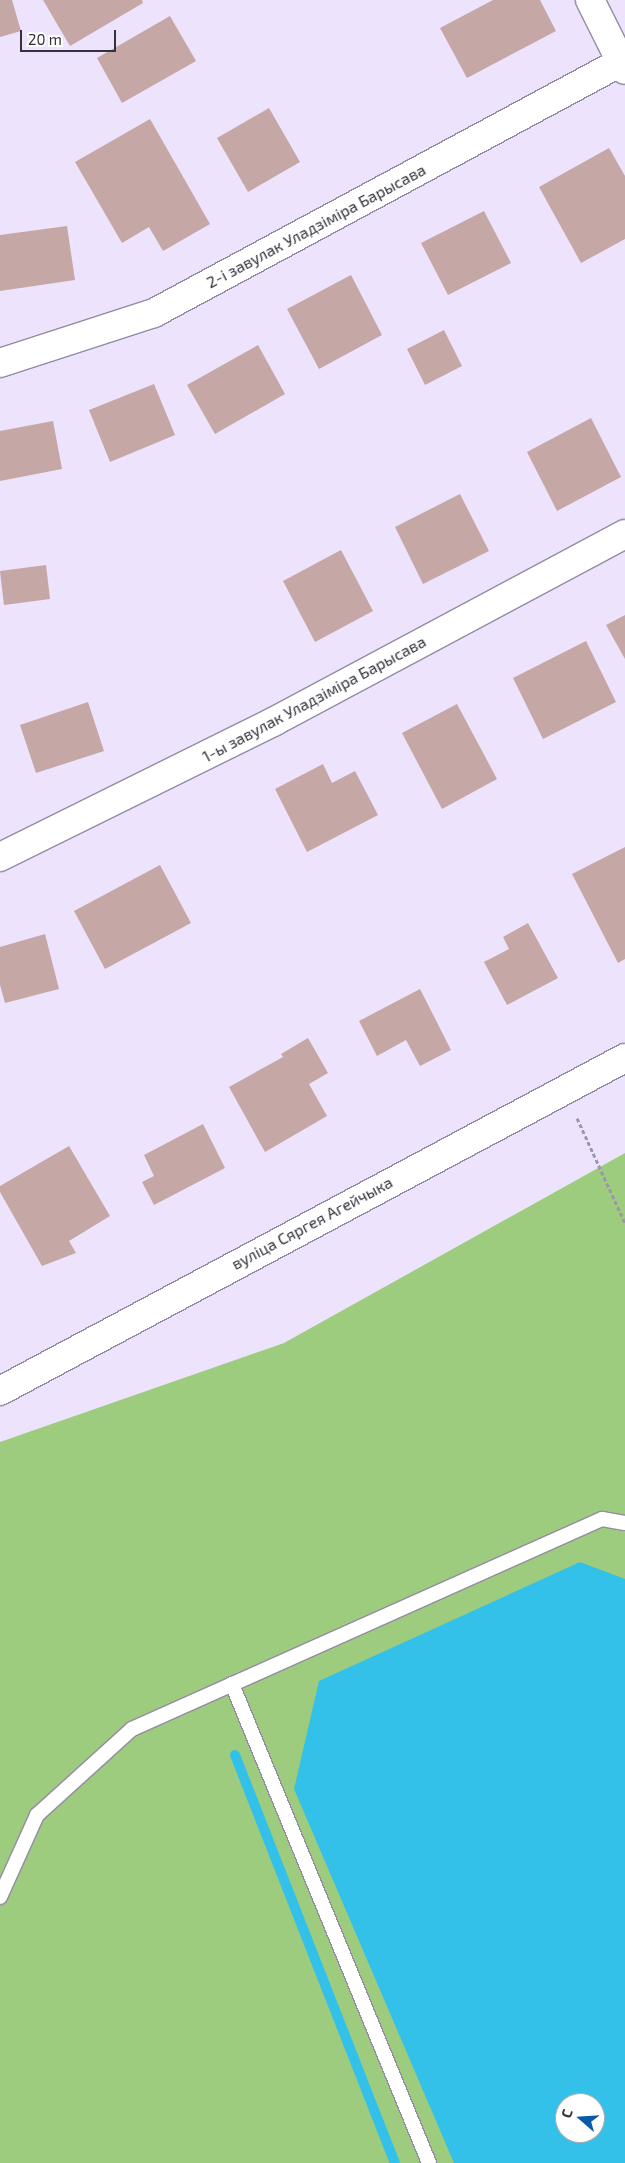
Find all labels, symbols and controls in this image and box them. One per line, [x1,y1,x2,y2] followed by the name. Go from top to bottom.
[22,20,119,52] scale bar
[28,30,62,48] text: 20 m
[203,160,429,292] street label: 2-і завулак Уладзіміра Барысава
[199,632,429,766] street label: 1-ы завулак Уладзіміра Барысава
[228,1172,396,1274] street label: вуліца Сяргея Агейчыка
[555,2093,605,2143] north arrow
[557,2107,576,2120] text: С

